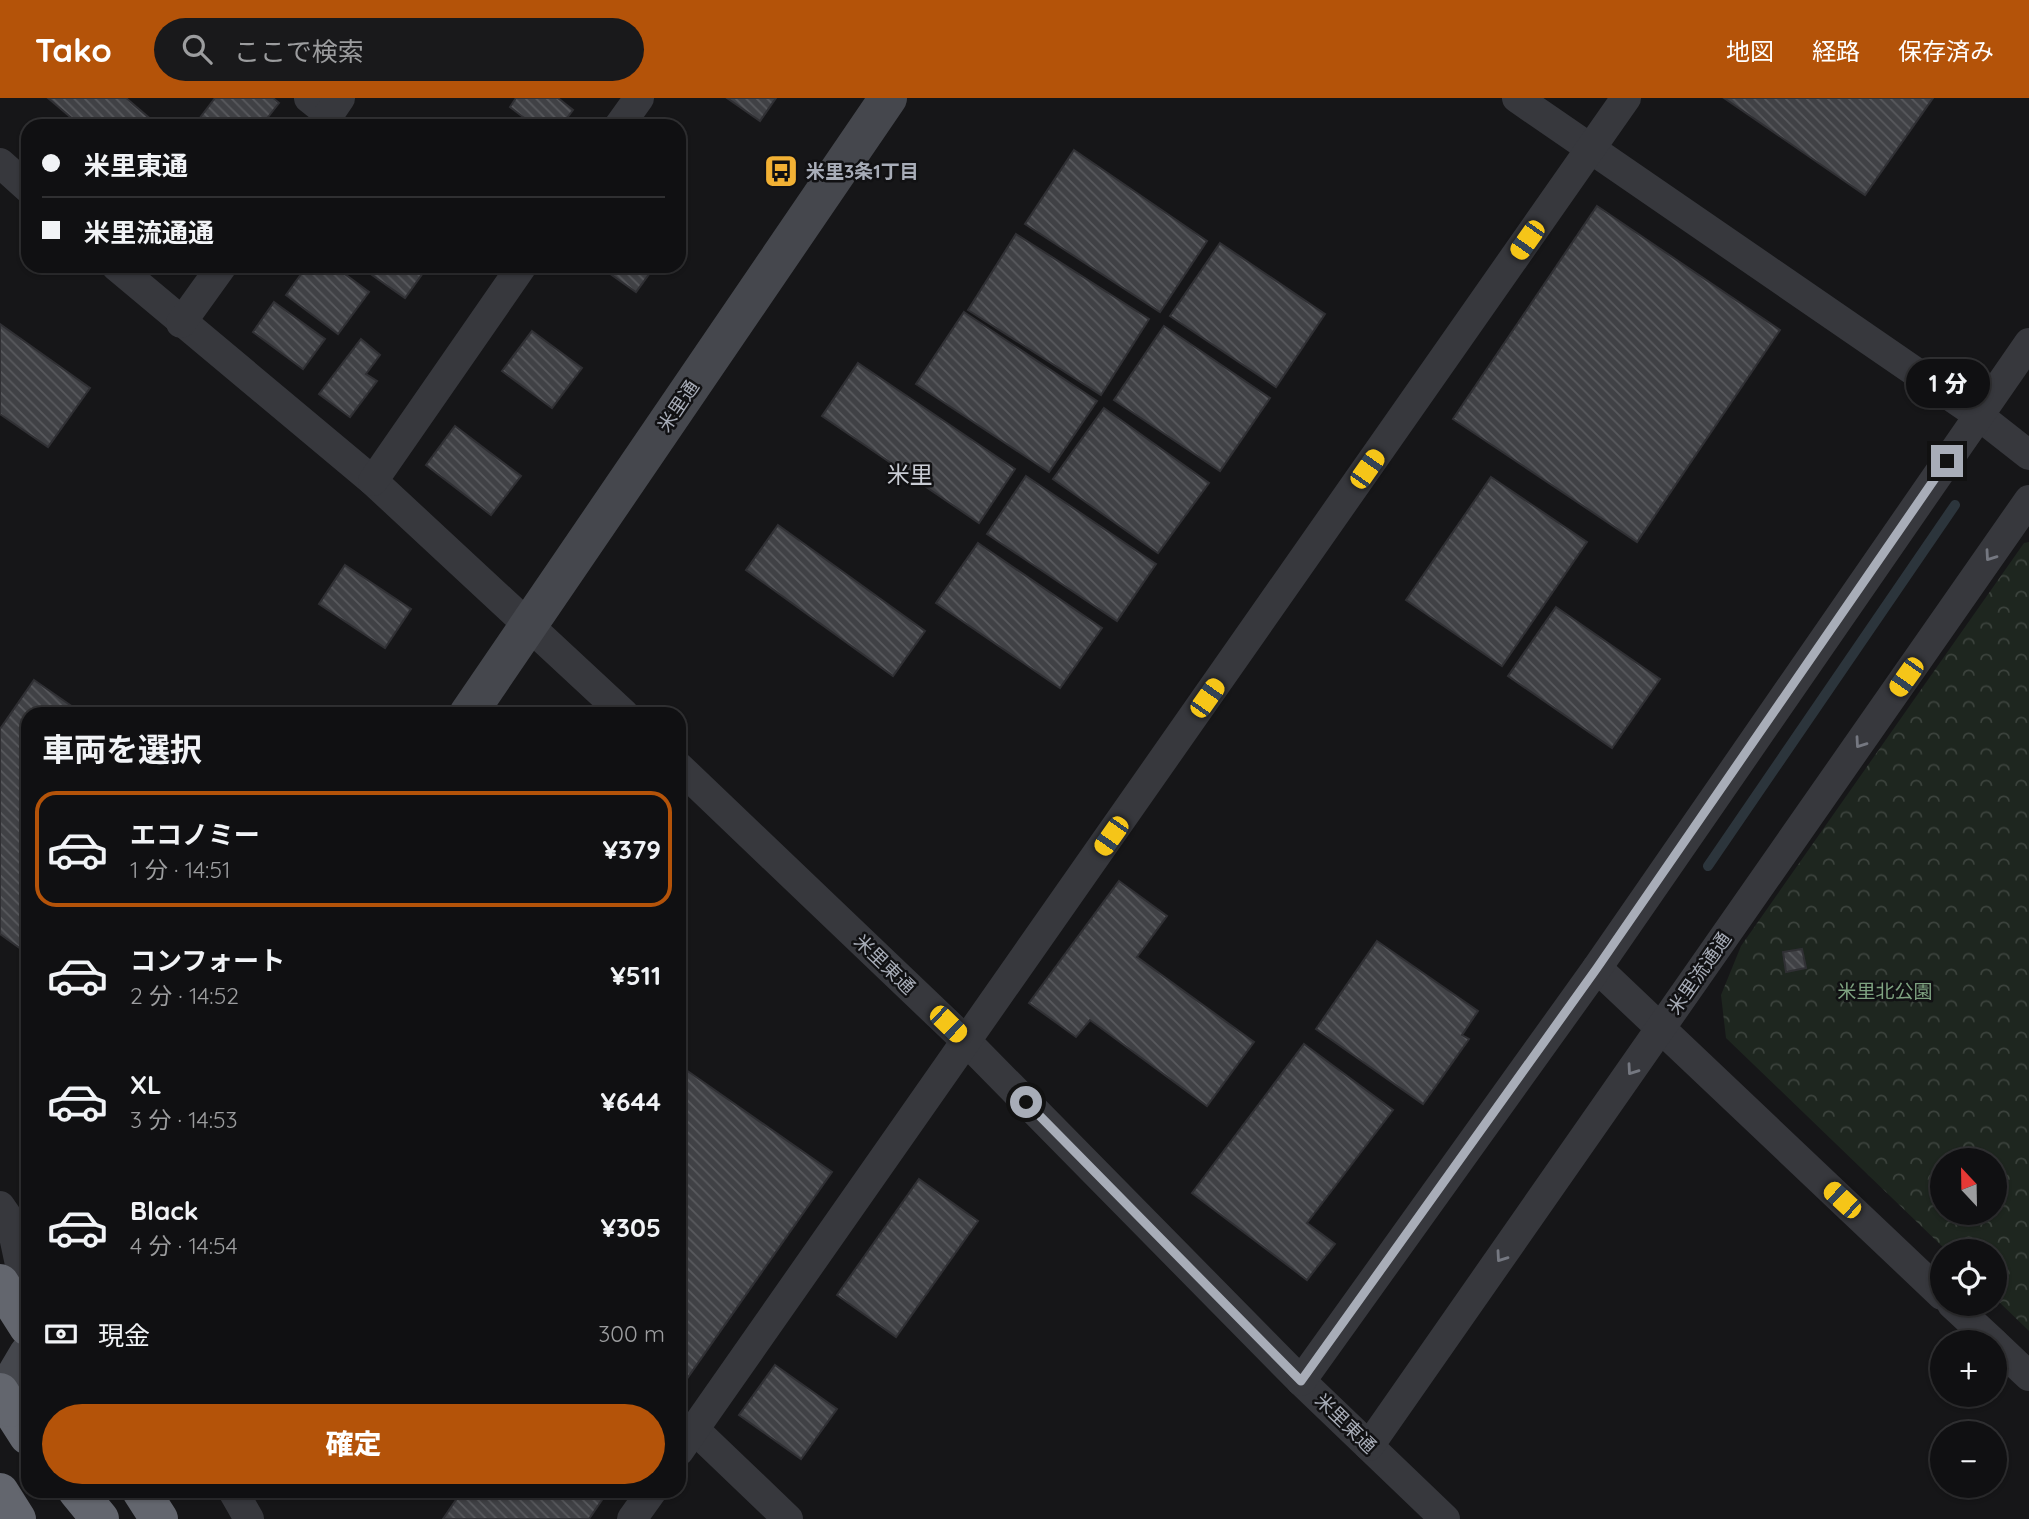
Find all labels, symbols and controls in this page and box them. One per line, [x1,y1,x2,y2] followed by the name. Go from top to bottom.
[154,18,644,81] search box
[35,29,112,70] text: Tako
[178,30,216,68] icon: search
[234,35,364,68] text: ここで検索
[1726,36,1774,66] text: 地図
[1812,36,1860,66] text: 経路
[1898,36,1994,66] text: 保存済み
[84,149,188,182] text: 米里東通
[762,152,800,190] bus stop icon: 米里3条1丁目
[806,159,919,183] place label: 米里3条1丁目
[84,216,214,249] text: 米里流通通
[1507,217,1548,263] car
[1905,360,1989,408] callout: 1 分
[1929,369,1967,398] text: 1 分
[652,376,704,436] street label: 米里通
[1931,445,1963,477] route end
[1347,446,1388,492] car
[887,460,933,489] district label: 米里
[1986,548,1998,561] one-way arrow
[1886,654,1927,700] car
[1187,675,1228,721] car
[42,729,202,769] text: 車両を選択
[1856,735,1868,748] one-way arrow
[1091,813,1132,859] car
[46,818,109,881] icon: car
[130,818,260,851] text: エコノミー
[602,833,661,866] text: ¥379
[130,855,230,884] text: 1 分 · 14:51
[1662,927,1736,1019] street label: 米里流通通
[849,929,921,999] street label: 米里東通
[46,944,109,1007] icon: car
[130,944,285,977] text: コンフォート
[610,959,661,992] text: ¥511
[1837,979,1933,1003] park label: 米里北公園
[130,981,239,1010] text: 2 分 · 14:52
[926,1002,971,1046] car
[1628,1062,1640,1075] one-way arrow
[130,1068,162,1101] text: XL
[46,1070,109,1133] icon: car
[601,1085,661,1118] text: ¥644
[1010,1086,1042,1118] route start
[130,1105,238,1134] text: 3 分 · 14:53
[1930,1148,2007,1225] north arrow
[1930,1148,2007,1498] map controls
[1820,1178,1865,1222] car
[130,1194,199,1227] text: Black
[46,1196,109,1259] icon: car
[601,1211,661,1244] text: ¥305
[130,1231,238,1260] text: 4 分 · 14:54
[1930,1239,2007,1316] button: locate
[1497,1249,1509,1262] one-way arrow
[42,1315,80,1353] icon: cash
[98,1319,150,1352] text: 現金
[598,1319,665,1348] text: 300 m
[1930,1330,2007,1407] button: +
[1310,1388,1382,1458] street label: 米里東通
[42,1404,665,1484] button: 確定
[1930,1421,2007,1498] button: −

